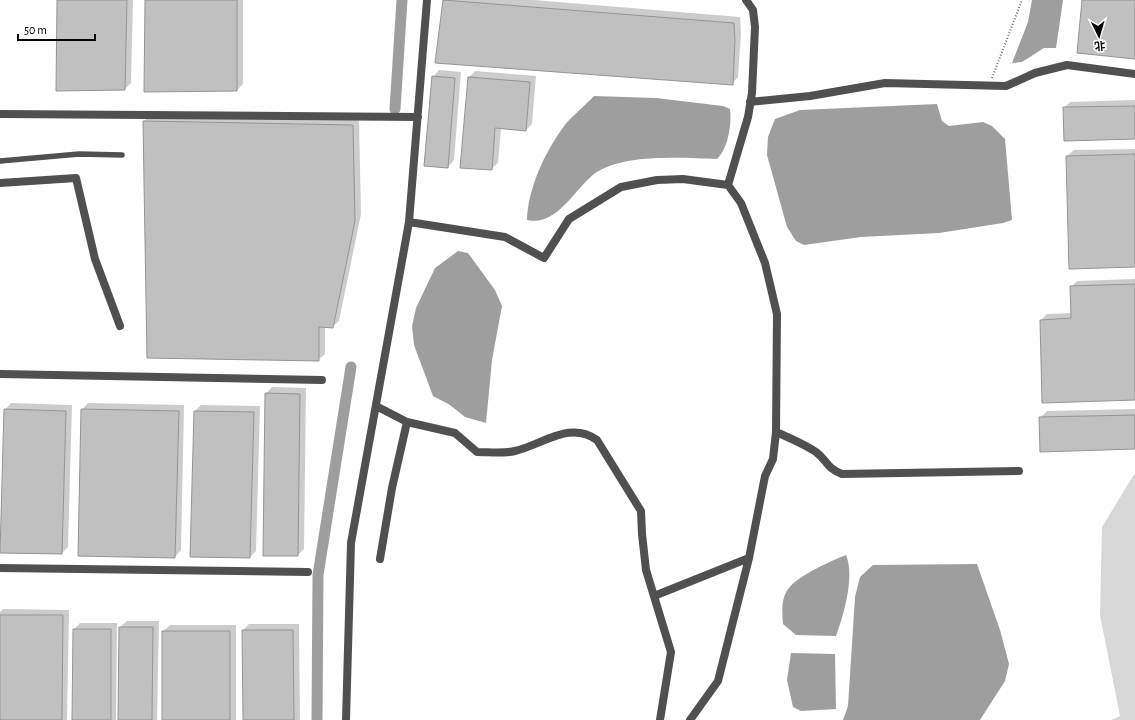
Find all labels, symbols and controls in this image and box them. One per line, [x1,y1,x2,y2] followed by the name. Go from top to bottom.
[18,16,95,42] scale bar
[1079,16,1119,56] north arrow
[24,24,47,36] text: 50 m
[1094,40,1106,51] text: 北

